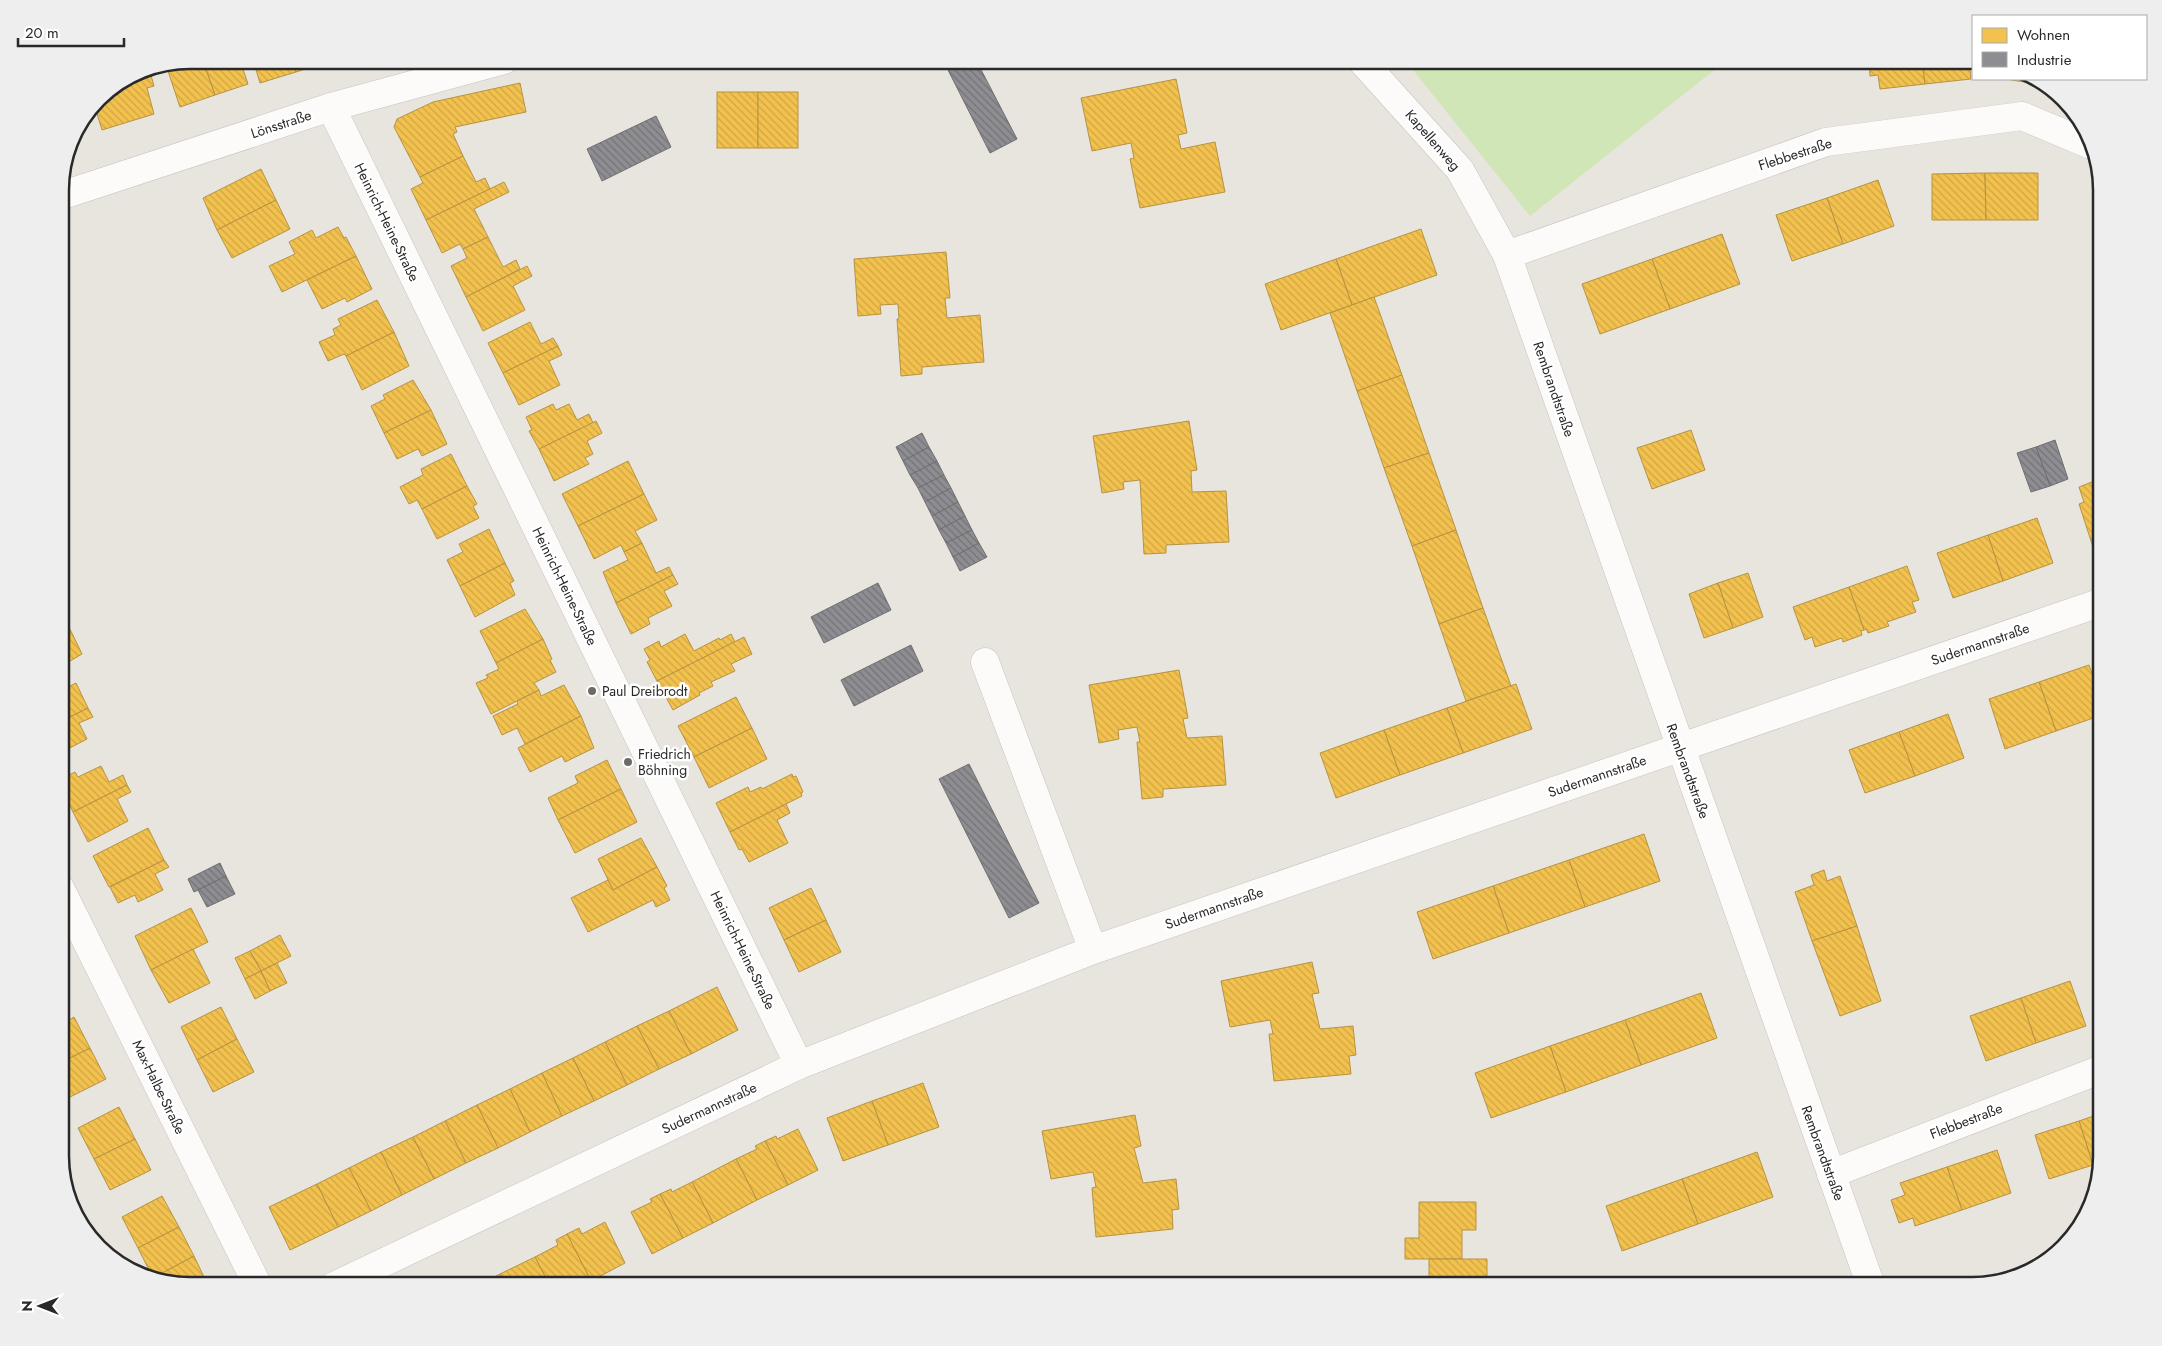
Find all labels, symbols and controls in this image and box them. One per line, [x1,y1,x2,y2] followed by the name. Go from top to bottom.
[18,15,124,47] scale bar
[1972,15,2147,80] legend
[25,22,59,44] text: 20 m
[2017,24,2070,46] text: Wohnen
[2017,49,2072,71] text: Industrie
[248,105,314,143] street label: Lönsstraße
[1401,105,1465,175] street label: Kapellenweg
[1756,133,1834,175] street label: Flebbestraße
[350,159,424,285] street label: Heinrich-Heine-Straße
[1528,339,1580,439] street label: Rembrandtstraße
[528,523,602,649] street label: Heinrich-Heine-Straße
[1928,618,2032,670] street label: Sudermannstraße
[602,681,688,701] place label: Paul Dreibrodt
[586,685,598,697] marker: Paul Dreibrodt
[1662,721,1714,821] street label: Rembrandtstraße
[638,744,691,780] place label: Friedrich Böhning
[1545,750,1649,802] street label: Sudermannstraße
[622,756,634,768] marker: Friedrich Böhning
[1162,882,1266,934] street label: Sudermannstraße
[706,887,780,1013] street label: Heinrich-Heine-Straße
[128,1036,190,1138] street label: Max-Halbe-Straße
[658,1077,760,1139] street label: Sudermannstraße
[1927,1098,2005,1144] street label: Flebbestraße
[1797,1103,1849,1203] street label: Rembrandtstraße
[15,1281,65,1331] north arrow
[17,1300,37,1312] text: N

